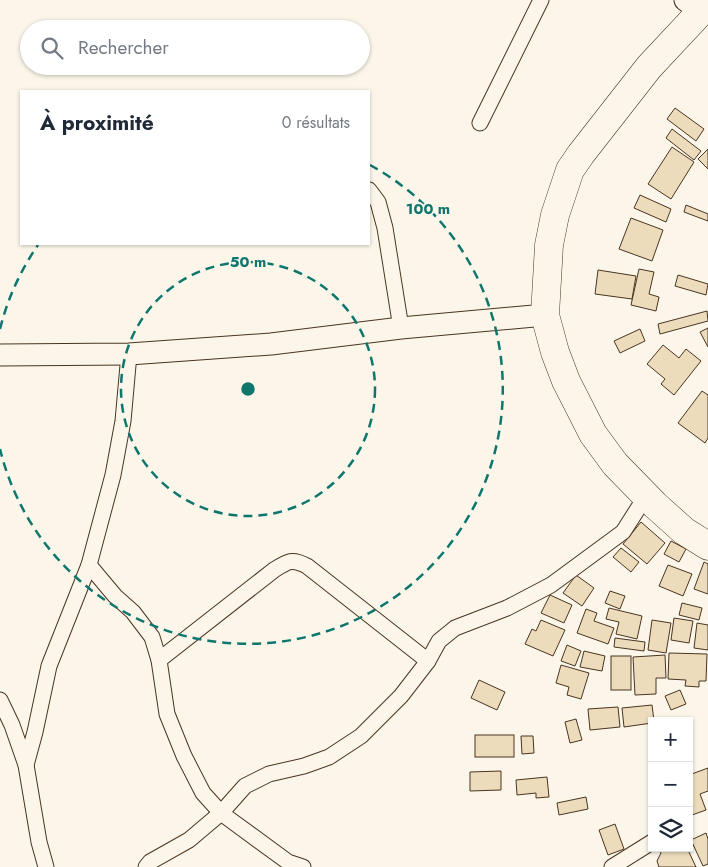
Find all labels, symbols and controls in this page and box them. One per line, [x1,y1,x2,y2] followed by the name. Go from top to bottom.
[20,20,370,75] search box
[38,34,66,62] icon: search
[78,34,169,61] text: Rechercher
[40,108,154,138] text: À proximité
[282,111,350,134] text: 0 résultats
[406,198,450,220] text: 100 m
[230,251,266,273] text: 50 m
[239,380,257,398] centre of rings
[648,717,693,852] map controls
[648,717,693,762] button: +
[648,762,693,807] button: −
[648,807,693,852] button: layers

